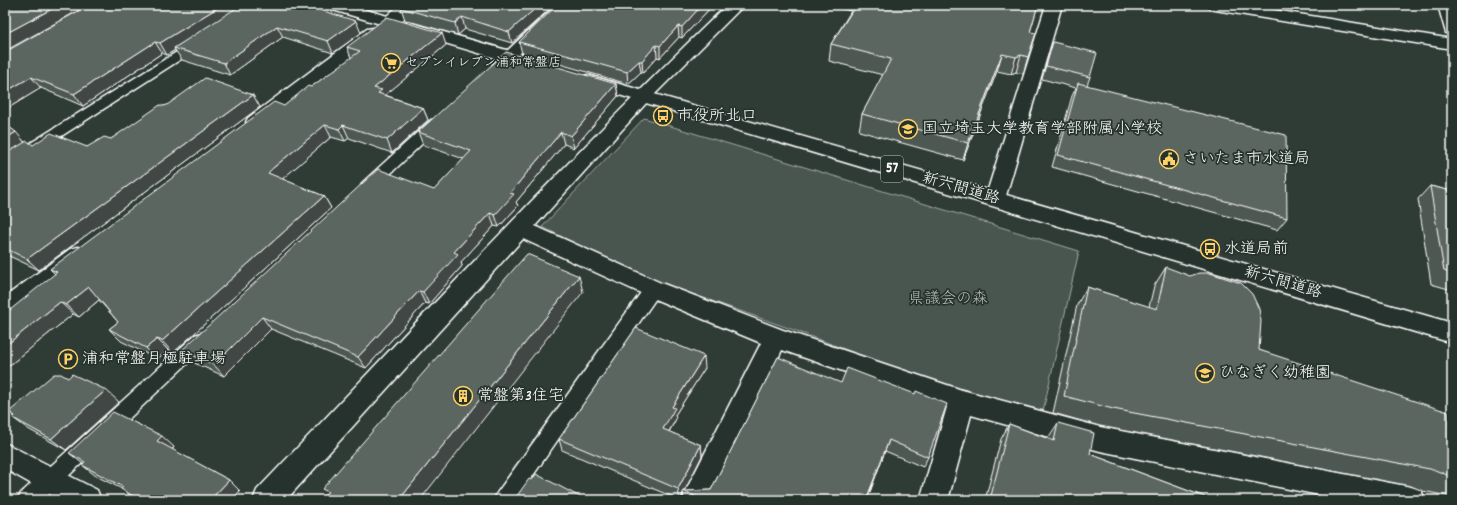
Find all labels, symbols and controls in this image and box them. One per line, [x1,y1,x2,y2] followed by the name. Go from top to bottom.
[380,52,402,74] supermarket icon: セブンイレブン浦和常盤店
[405,54,561,73] place label: セブンイレブン浦和常盤店
[652,105,674,127] bus stop icon: 市役所北口
[677,105,757,128] place label: 市役所北口
[897,118,919,140] school or university icon: 国立埼玉大学教育学部附属小学校
[922,118,1162,141] place label: 国立埼玉大学教育学部附属小学校
[1158,148,1180,170] public building icon: さいたま市水道局
[1183,148,1310,171] place label: さいたま市水道局
[881,156,903,182] road number: 57
[919,167,1003,211] street label: 新六間道路
[1199,238,1221,260] bus stop icon: 水道局前
[1224,238,1288,261] place label: 水道局前
[1241,261,1325,305] street label: 新六間道路
[908,288,988,311] park label: 県議会の森
[57,348,79,370] parking icon: 浦和常盤月極駐車場
[82,348,226,371] place label: 浦和常盤月極駐車場
[1194,362,1216,384] school or university icon: ひなぎく幼稚園
[1219,362,1331,385] place label: ひなぎく幼稚園
[452,385,474,407] building icon: 常盤第3住宅
[477,385,564,408] place label: 常盤第3住宅

